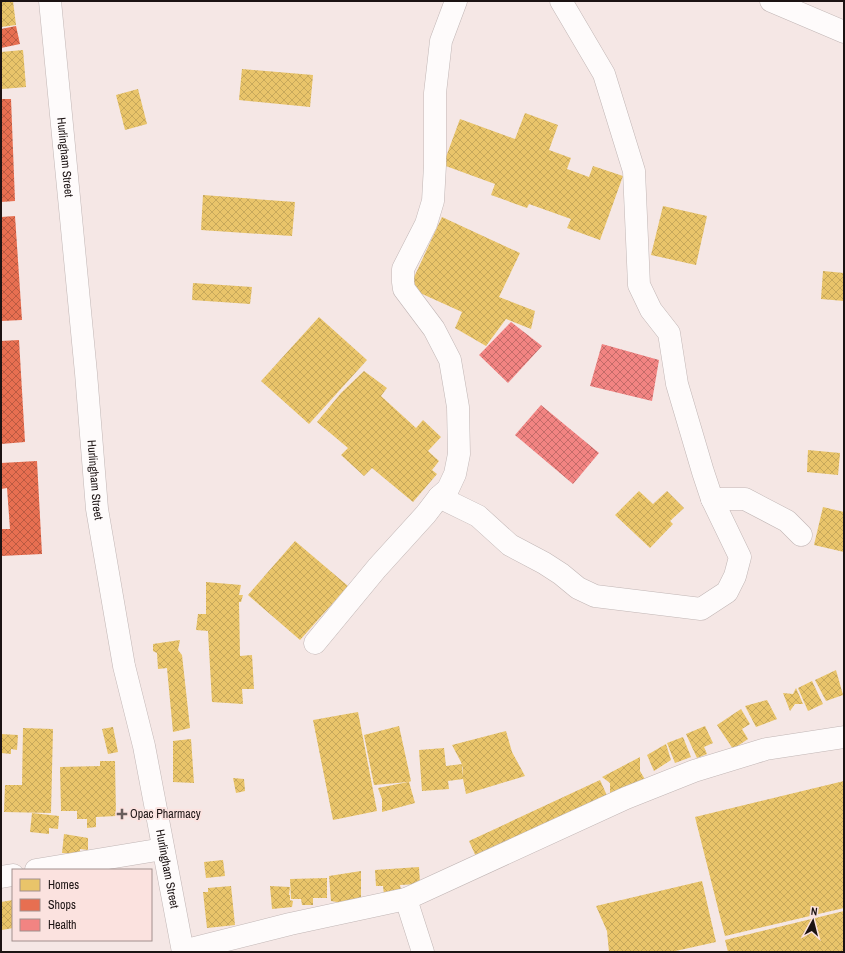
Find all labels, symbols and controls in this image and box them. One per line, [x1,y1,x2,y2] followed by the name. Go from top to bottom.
[53,117,77,198] street label: Hurlingham Street
[83,439,107,521] street label: Hurlingham Street
[130,806,201,822] place label: Opac Pharmacy
[117,809,127,819] marker: Opac Pharmacy
[152,828,183,910] street label: Hurlingham Street
[12,869,152,941] legend
[48,877,79,893] text: Homes
[48,897,76,913] text: Shops
[793,901,833,941] north arrow
[810,904,818,918] text: N
[48,917,76,933] text: Health

